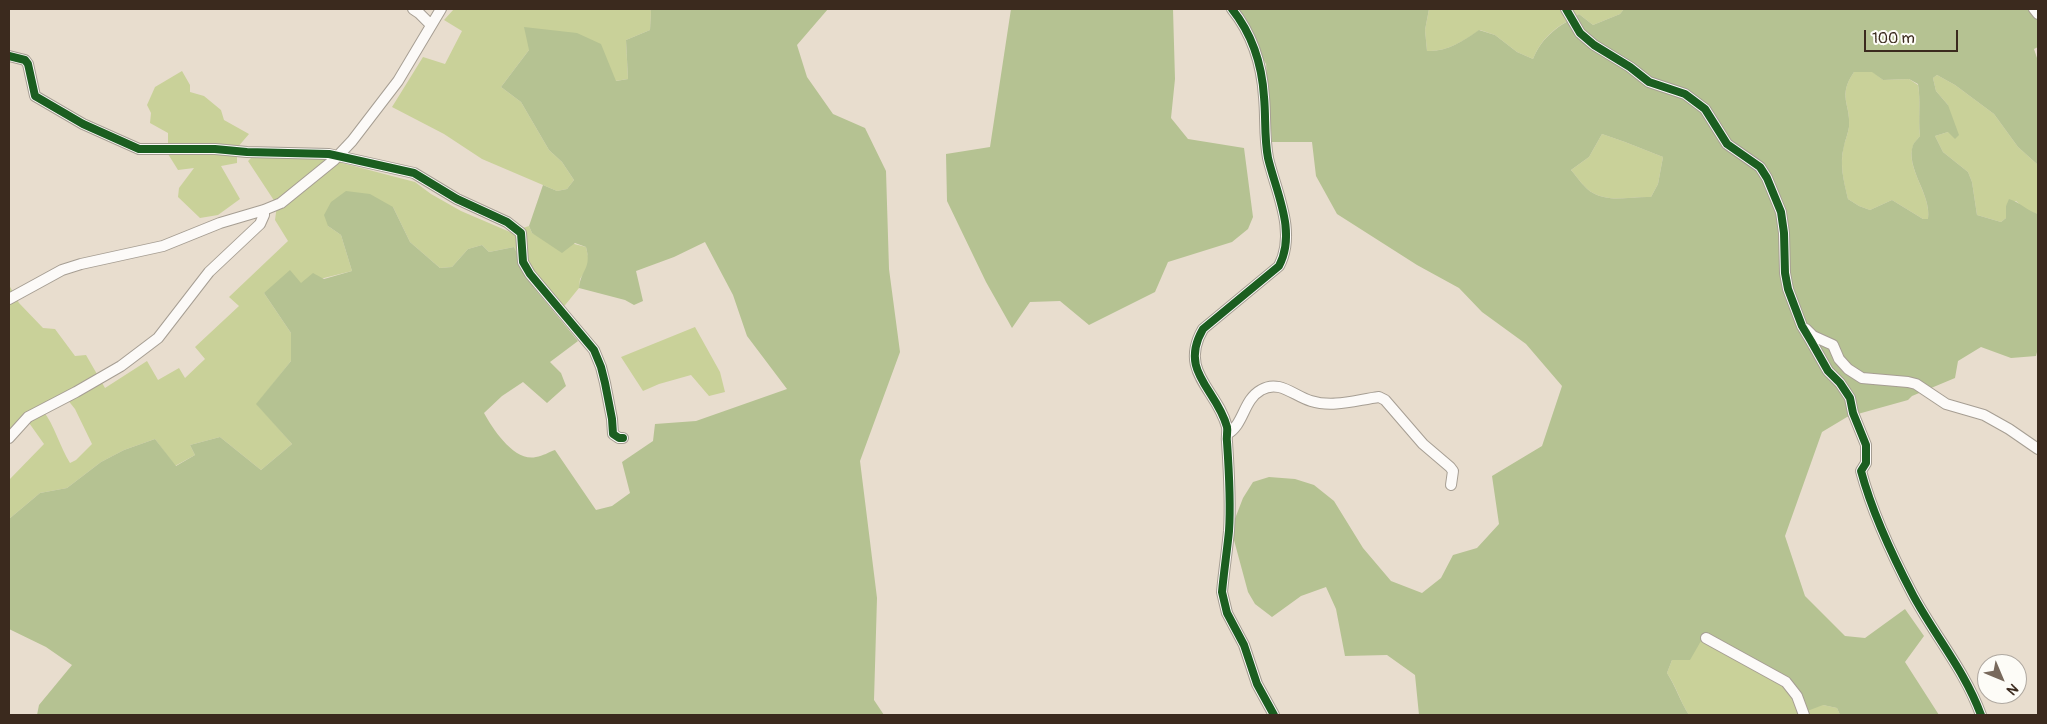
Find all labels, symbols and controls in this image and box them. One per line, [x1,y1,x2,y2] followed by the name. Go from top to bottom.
[1867,20,1961,52] scale bar
[1872,29,1915,48] text: 100 m
[1977,654,2027,704] north arrow
[2003,680,2022,699] text: N

